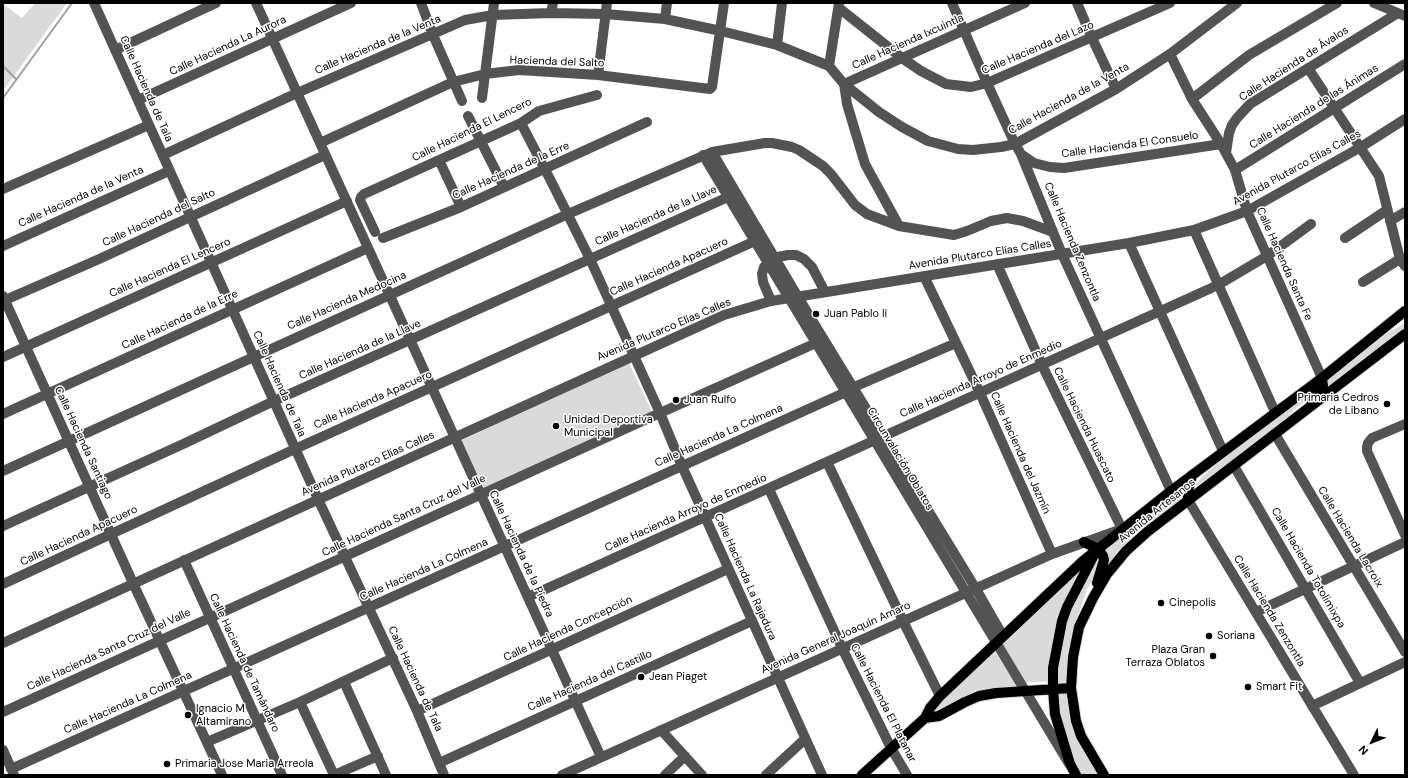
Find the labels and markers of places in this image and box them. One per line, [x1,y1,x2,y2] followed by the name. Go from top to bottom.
[824,307,887,321] place label: Juan Pablo Ii
[811,309,821,319] marker: Juan Pablo Ii
[1298,391,1379,417] place label: Primaria Cedros de Libano
[684,393,736,407] place label: Juan Rulfo
[671,395,681,405] marker: Juan Rulfo
[1382,399,1392,409] marker: Primaria Cedros de Libano
[564,413,653,439] place label: Unidad Deportiva Municipal
[551,421,561,431] marker: Unidad Deportiva Municipal
[1169,596,1216,610] place label: Cinepolis
[1156,598,1166,608] marker: Cinepolis
[1217,629,1255,643] place label: Soriana
[1204,631,1214,641] marker: Soriana
[1126,643,1205,669] place label: Plaza Gran Terraza Oblatos
[1208,651,1218,661] marker: Plaza Gran Terraza Oblatos
[649,670,707,684] place label: Jean Piaget
[636,672,646,682] marker: Jean Piaget
[1256,680,1302,694] place label: Smart Fit
[1243,682,1253,692] marker: Smart Fit
[196,702,251,728] place label: Ignacio M Altamirano
[183,710,193,720] marker: Ignacio M Altamirano
[175,757,314,771] place label: Primaria Jose Maria Arreola
[162,759,172,769] marker: Primaria Jose Maria Arreola

